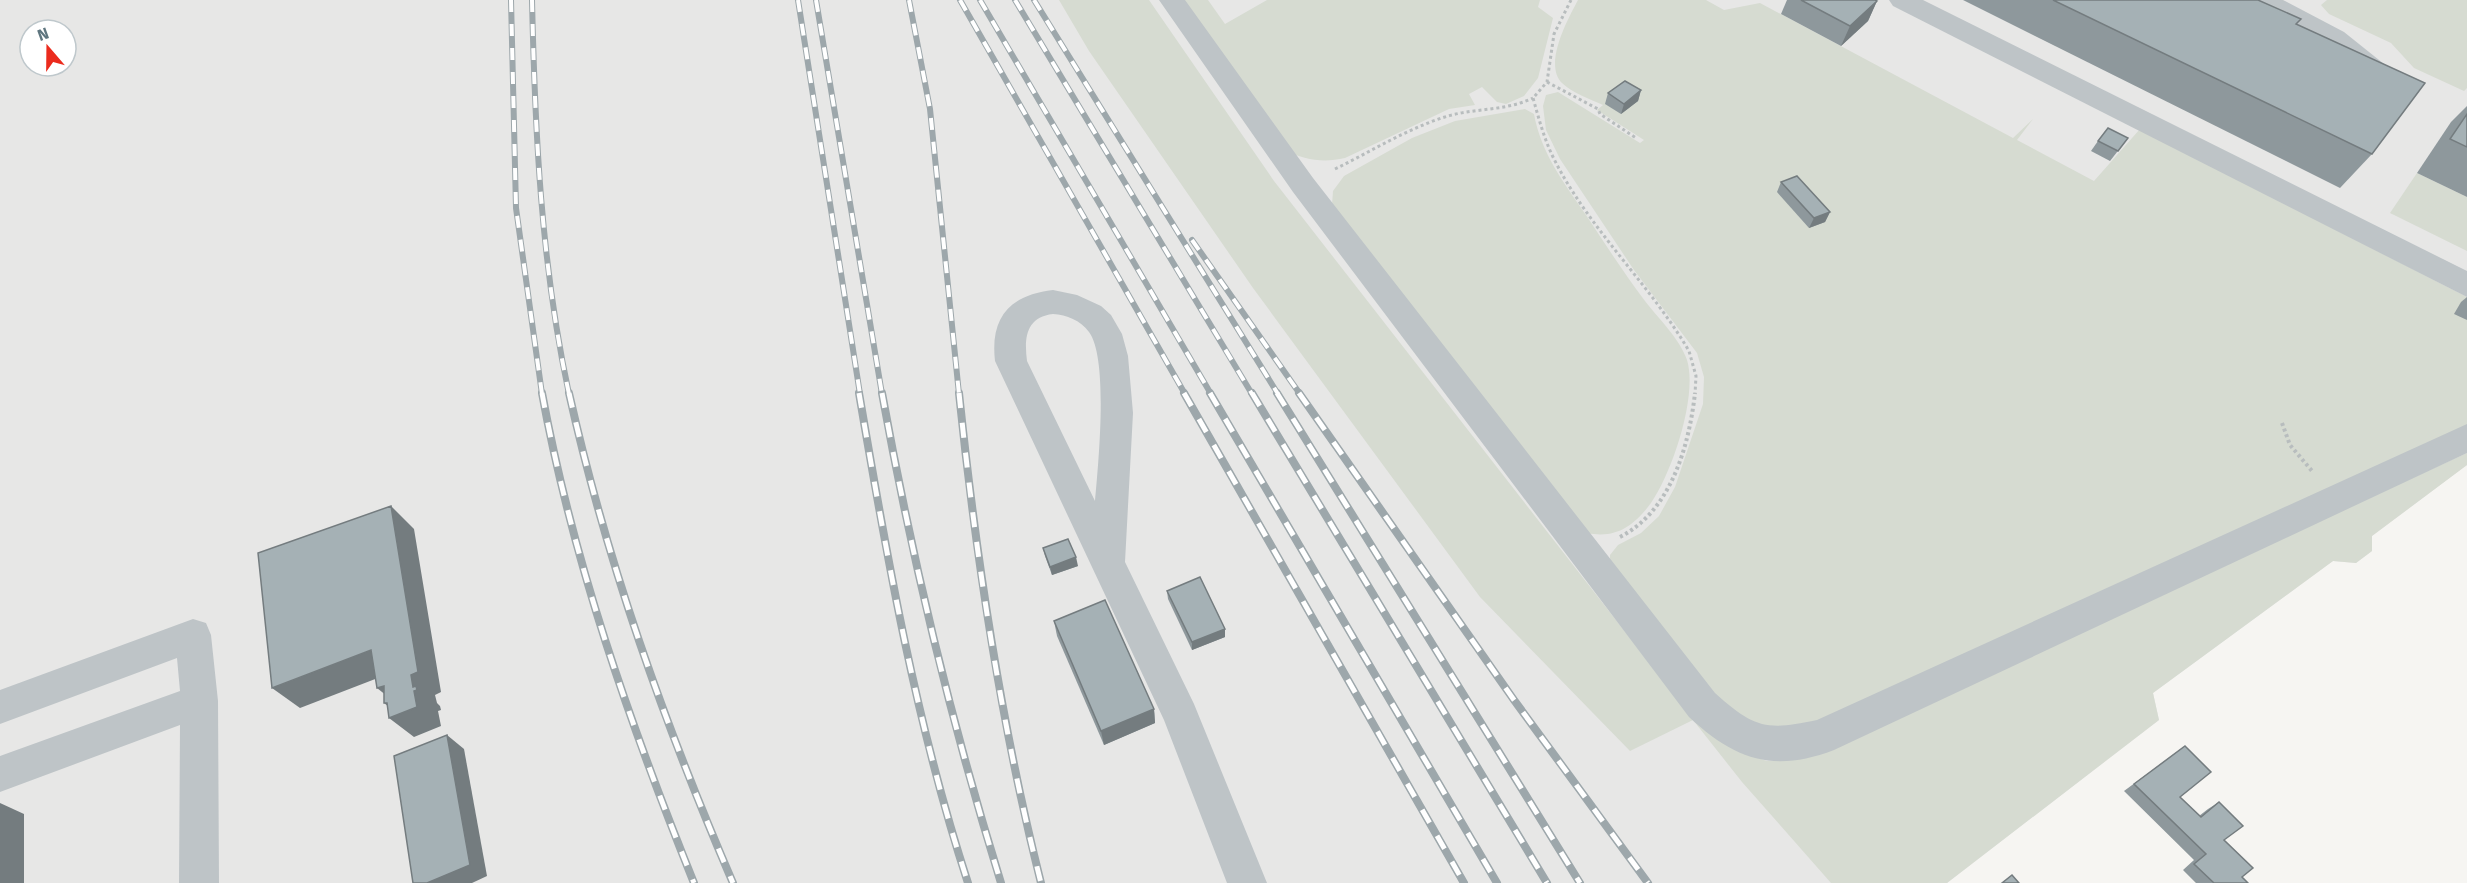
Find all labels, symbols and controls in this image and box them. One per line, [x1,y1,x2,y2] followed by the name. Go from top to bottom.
[18,18,78,78] north arrow
[35,24,51,45] text: N

